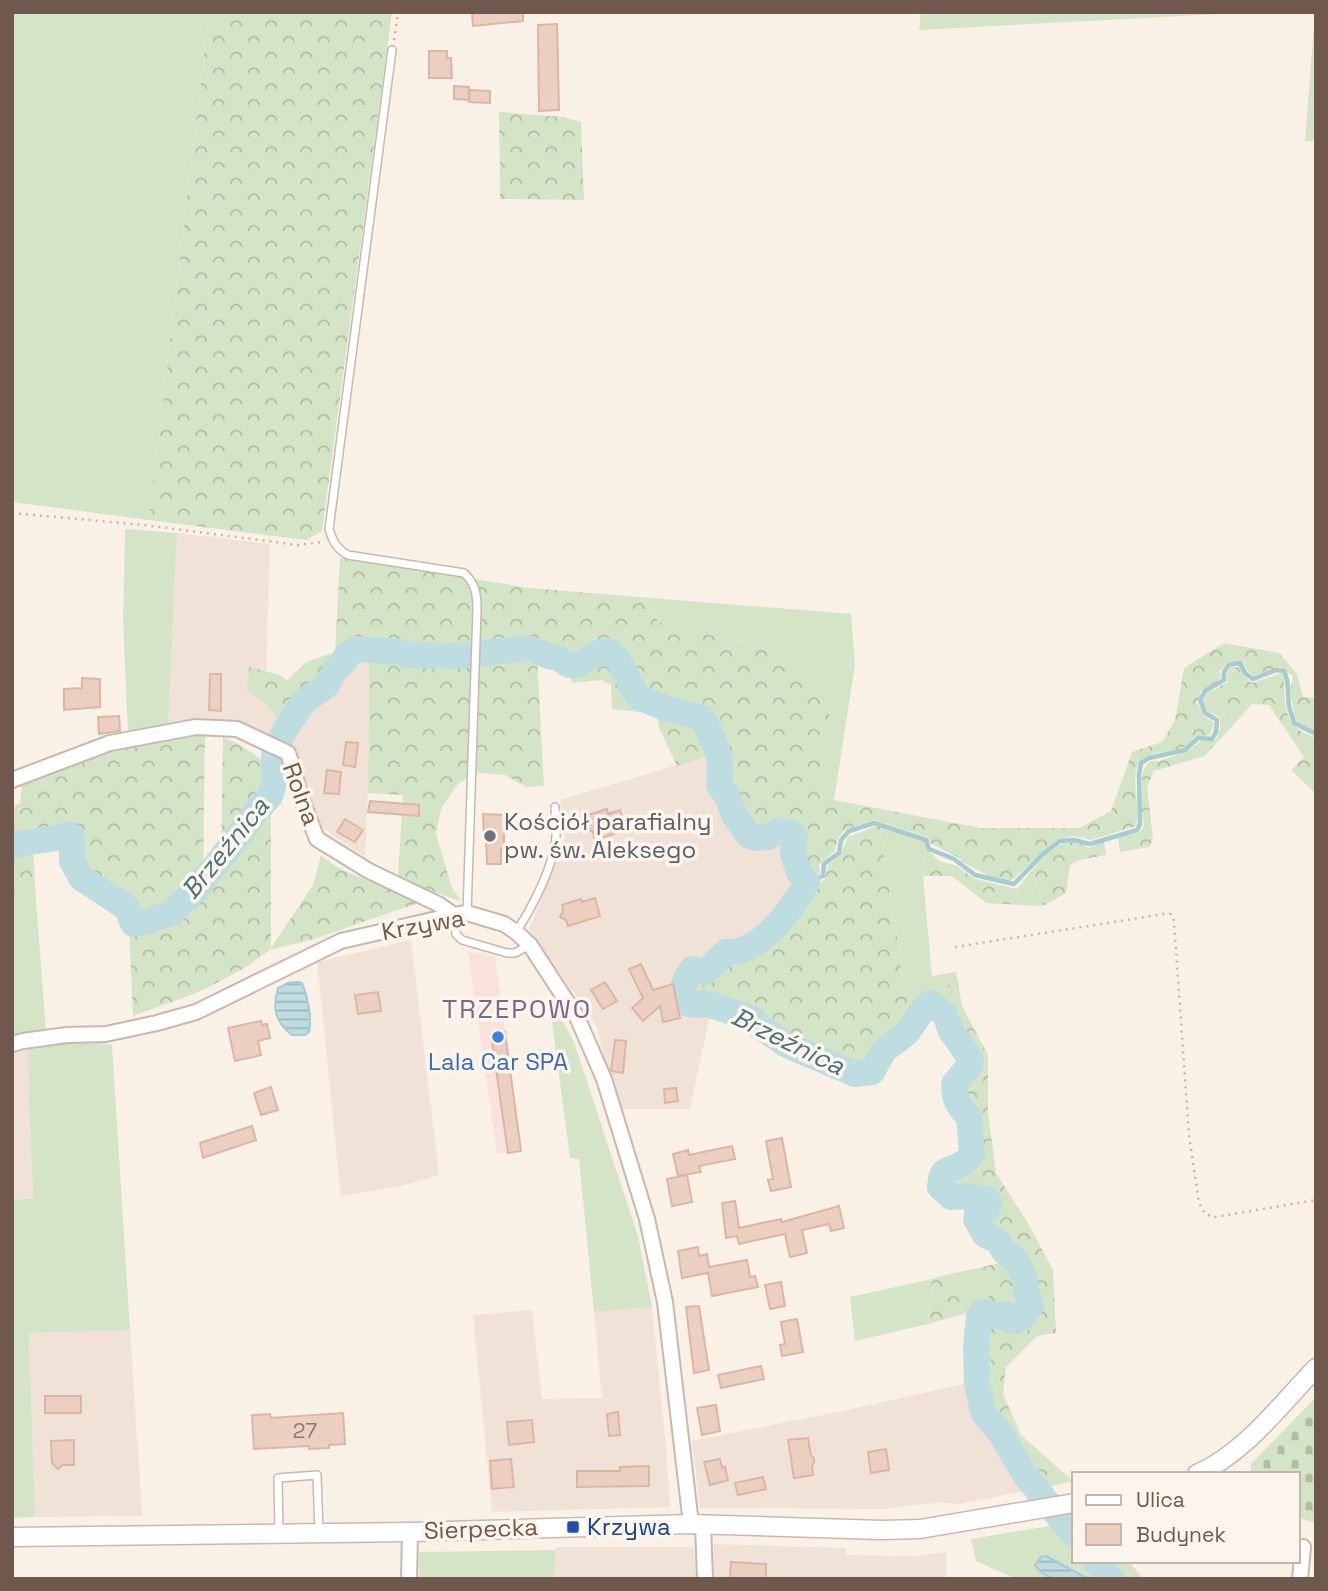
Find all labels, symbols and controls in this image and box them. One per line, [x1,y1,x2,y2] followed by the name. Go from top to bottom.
[276,758,327,830] street label: Rolna
[174,789,277,906] water label: Brzeźnica
[504,806,711,865] place label: Kościół parafialny pw. św. Aleksego
[482,828,498,844] marker: Kościół parafialny pw. św. Aleksego
[379,902,467,947] street label: Krzywa
[442,992,592,1026] district label: TRZEPOWO
[726,999,851,1083] water label: Brzeźnica
[490,1029,506,1045] marker: Lala Car SPA
[428,1046,568,1077] place label: Lala Car SPA
[293,1417,317,1444] house number: 27
[1072,1472,1300,1563] legend
[1136,1486,1185,1513] text: Ulica
[423,1511,539,1546] street label: Sierpecka
[587,1511,671,1542] place label: Krzywa
[565,1519,581,1535] marker: Krzywa
[1136,1521,1226,1548] text: Budynek

